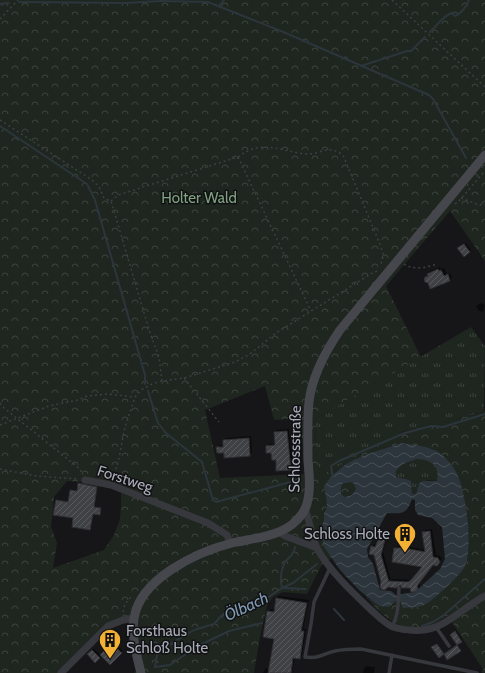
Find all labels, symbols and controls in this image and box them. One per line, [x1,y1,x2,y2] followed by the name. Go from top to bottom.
[161,189,237,207] park label: Holter Wald
[285,405,305,493] street label: Schlossstraße
[95,462,156,497] street label: Forstweg
[392,521,418,554] building icon: Schloss Holte
[304,525,390,543] place label: Schloss Holte
[221,588,271,625] water label: Ölbach
[126,622,208,657] place label: Forsthaus Schloß Holte
[97,627,123,660] building icon: Forsthaus Schloß Holte

